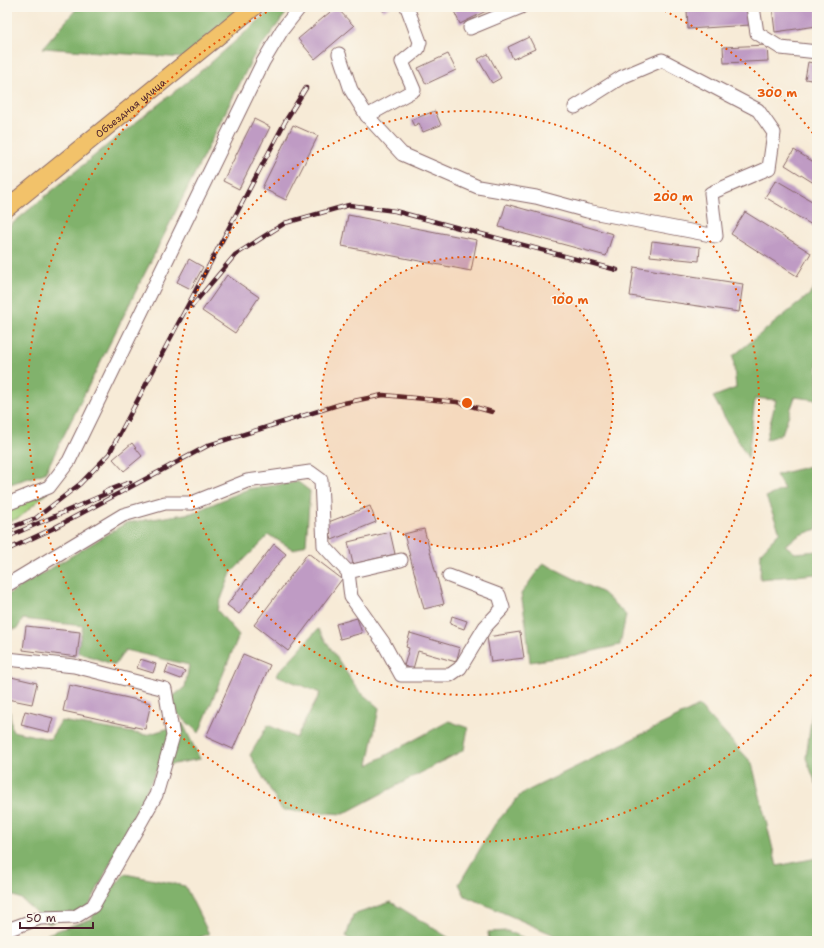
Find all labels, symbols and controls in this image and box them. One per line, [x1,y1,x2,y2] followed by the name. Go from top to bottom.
[93,75,169,141] street label: Объездная улица
[757,85,797,101] text: 300 m
[653,189,693,205] text: 200 m
[552,292,589,308] text: 100 m
[460,396,474,410] centre of rings
[20,904,93,930] scale bar
[26,910,56,926] text: 50 m

